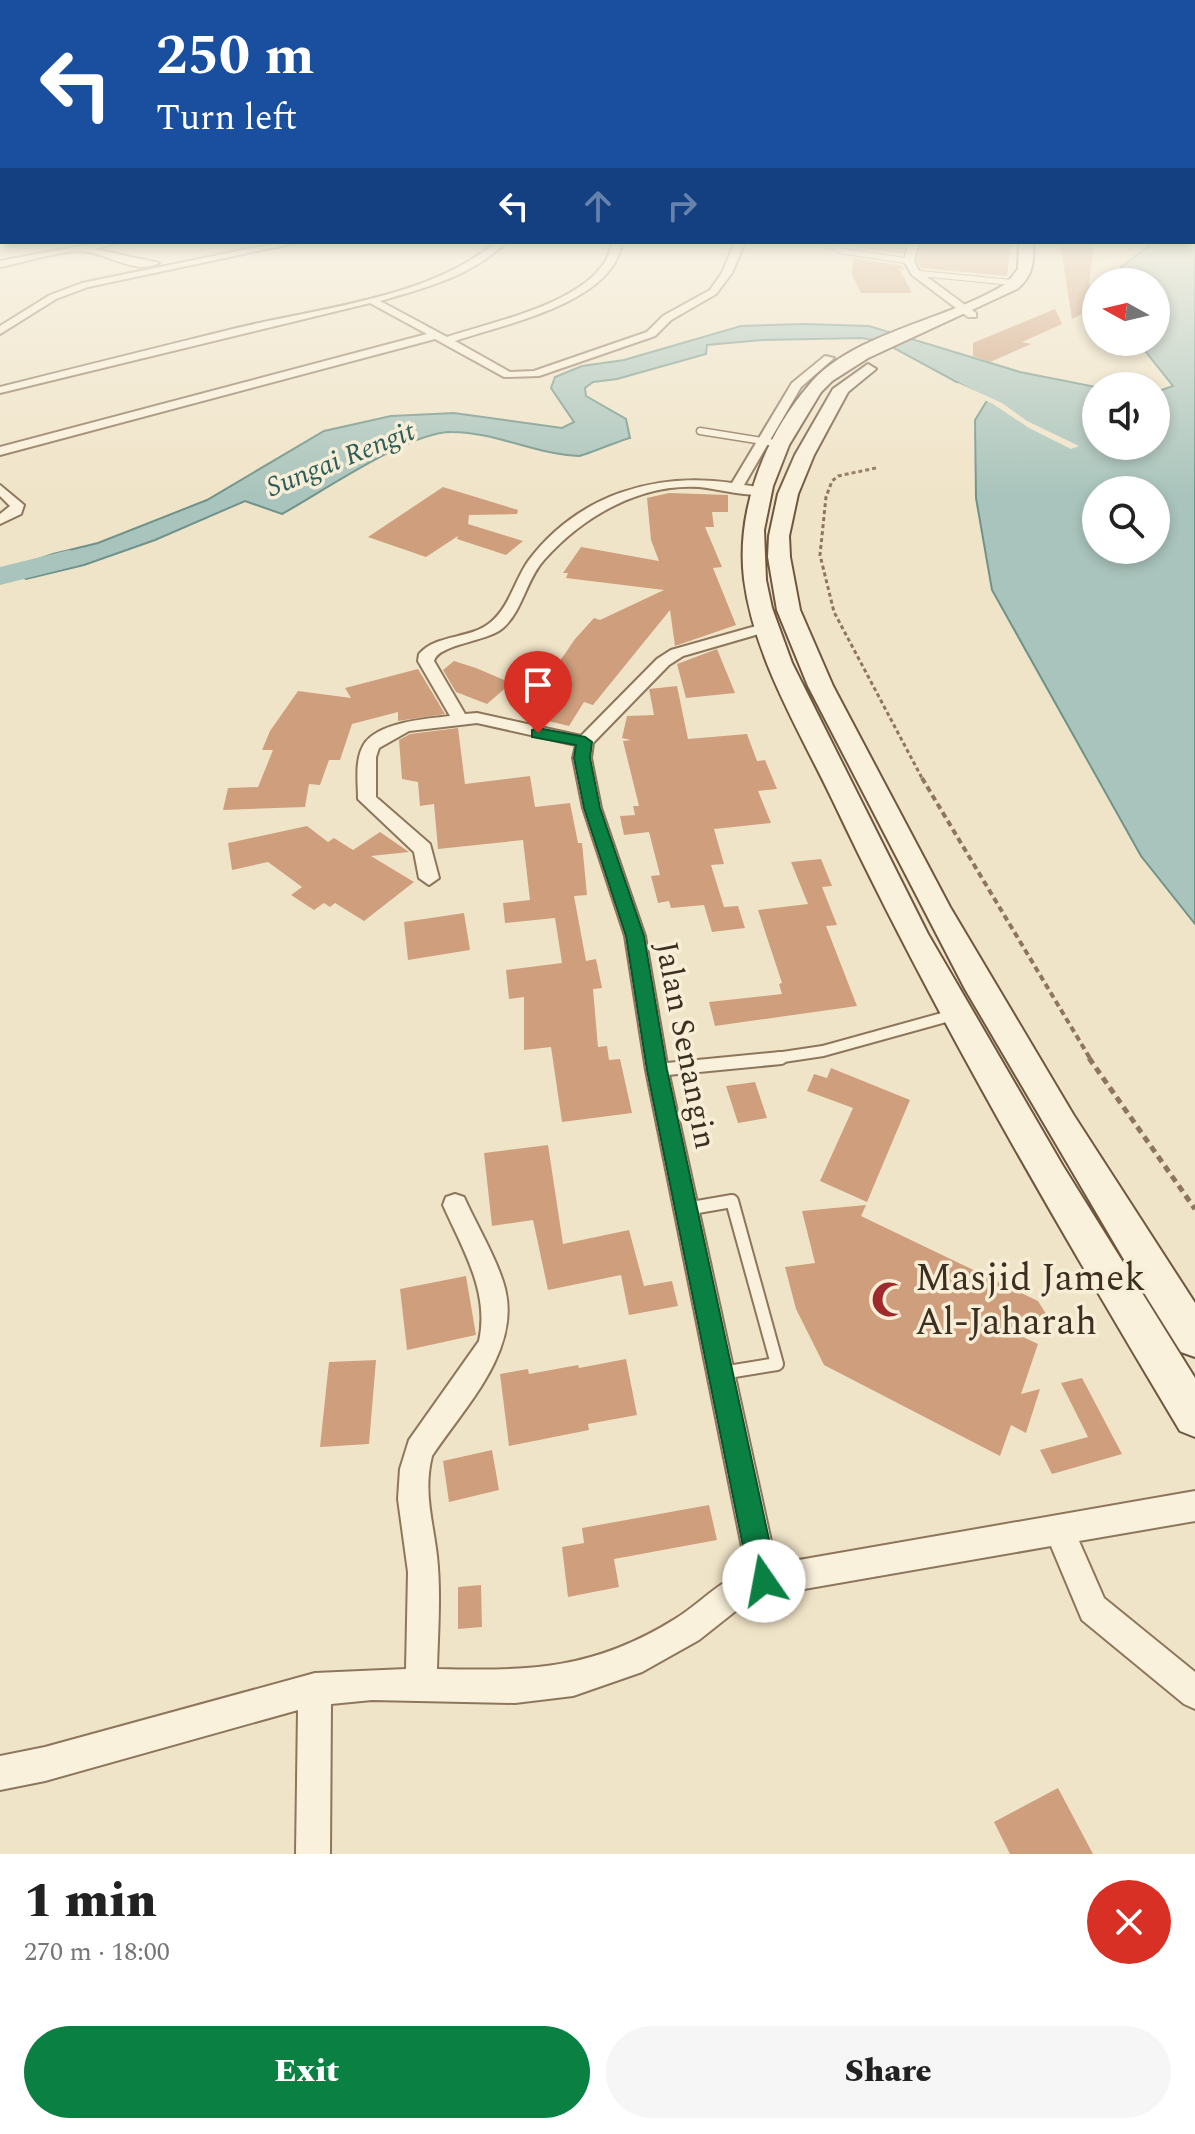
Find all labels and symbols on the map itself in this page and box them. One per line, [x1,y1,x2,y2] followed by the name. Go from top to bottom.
[1082,268,1170,356] north arrow
[260,410,423,509] water label: Sungai Rengit
[504,651,572,733] pin
[641,937,730,1153] street label: Jalan Senangin
[915,1250,1146,1352] place label: Masjid Jamek Al-Jaharah
[870,1280,908,1318] mosque icon: Masjid Jamek Al-Jaharah
[722,1539,806,1623] position arrow

